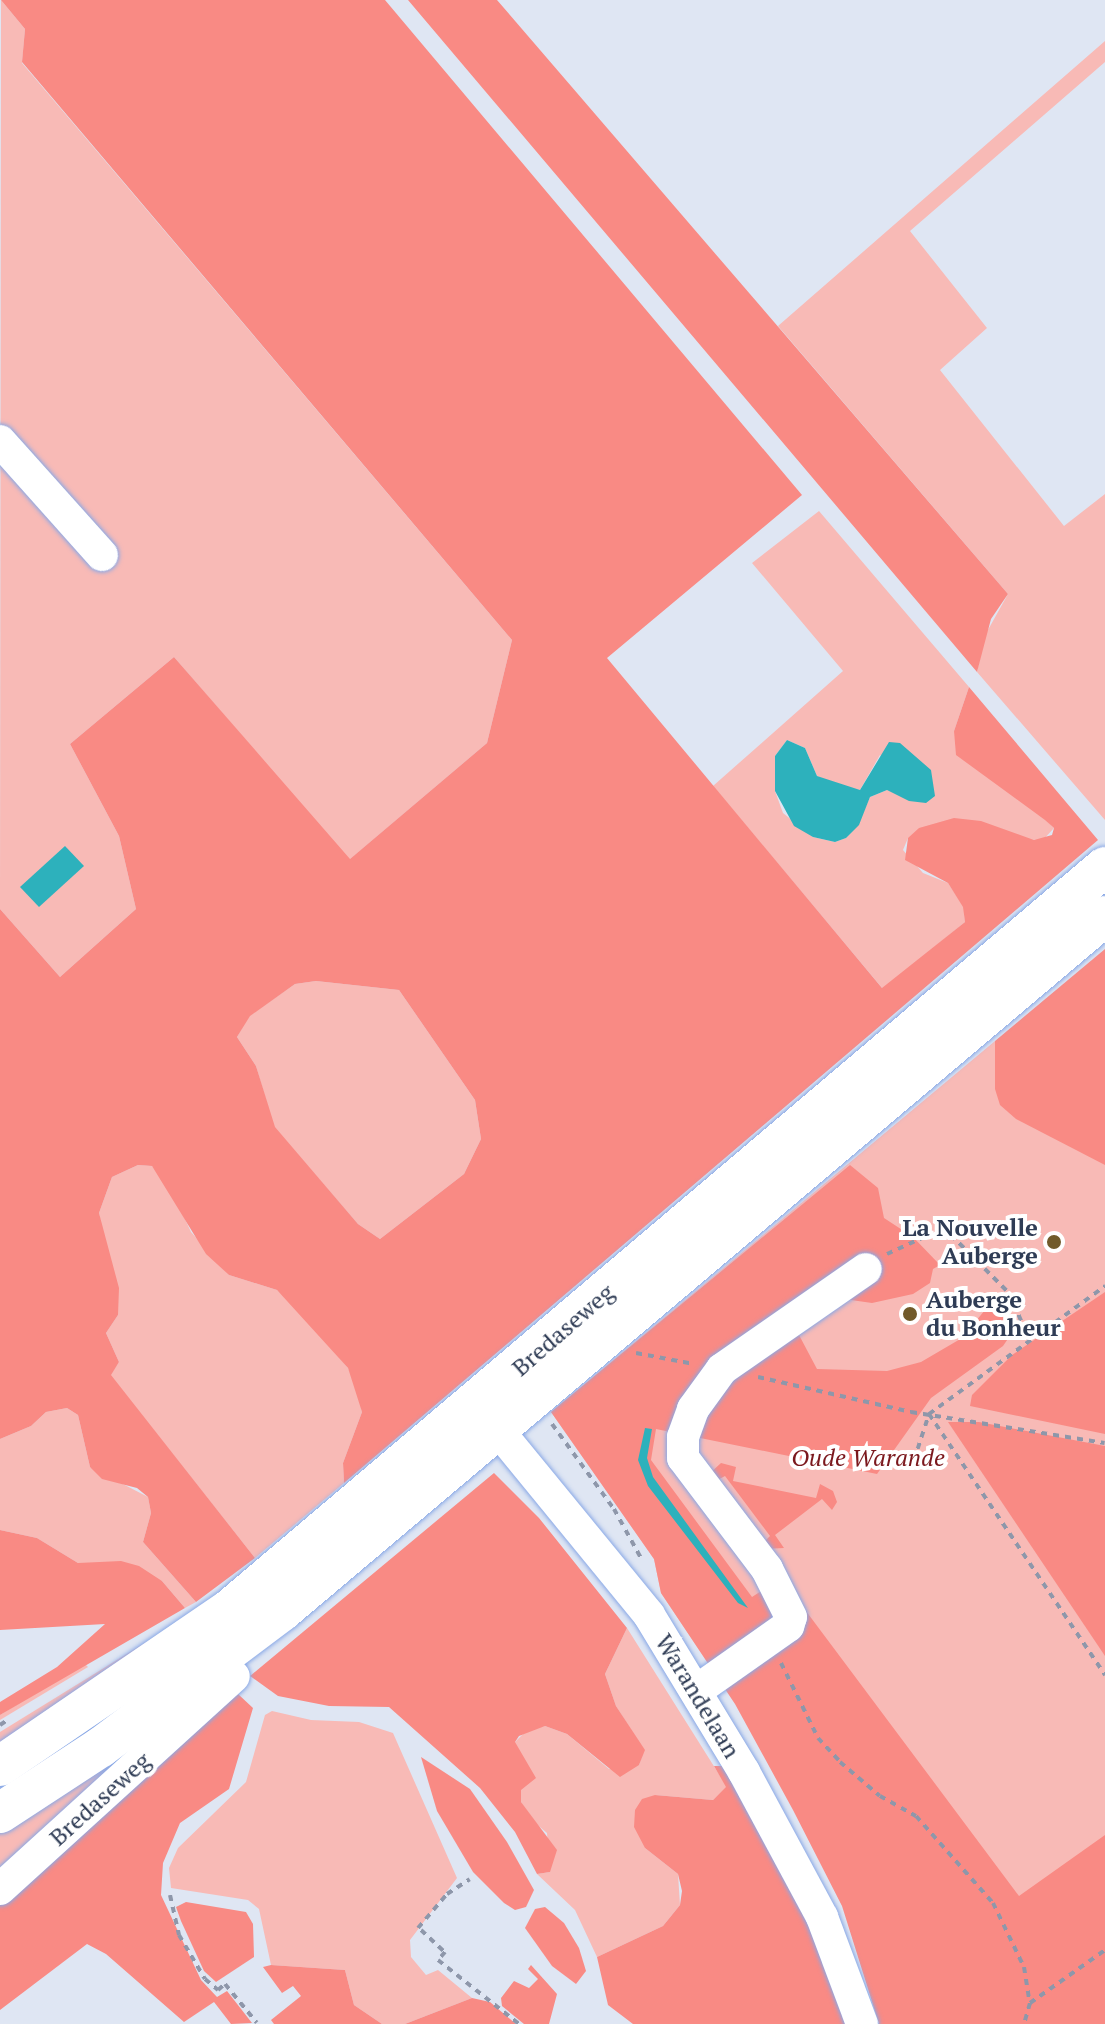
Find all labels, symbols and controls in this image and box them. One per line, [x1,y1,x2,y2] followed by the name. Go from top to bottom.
[902,1214,1038,1270] place label: La Nouvelle Auberge
[1045,1233,1063,1251] marker: La Nouvelle Auberge
[506,1278,620,1382] street label: Bredaseweg
[926,1286,1061,1342] place label: Auberge du Bonheur
[901,1305,919,1323] marker: Auberge du Bonheur
[791,1444,945,1472] park label: Oude Warande
[650,1629,746,1763] street label: Warandelaan
[44,1746,156,1852] street label: Bredaseweg

